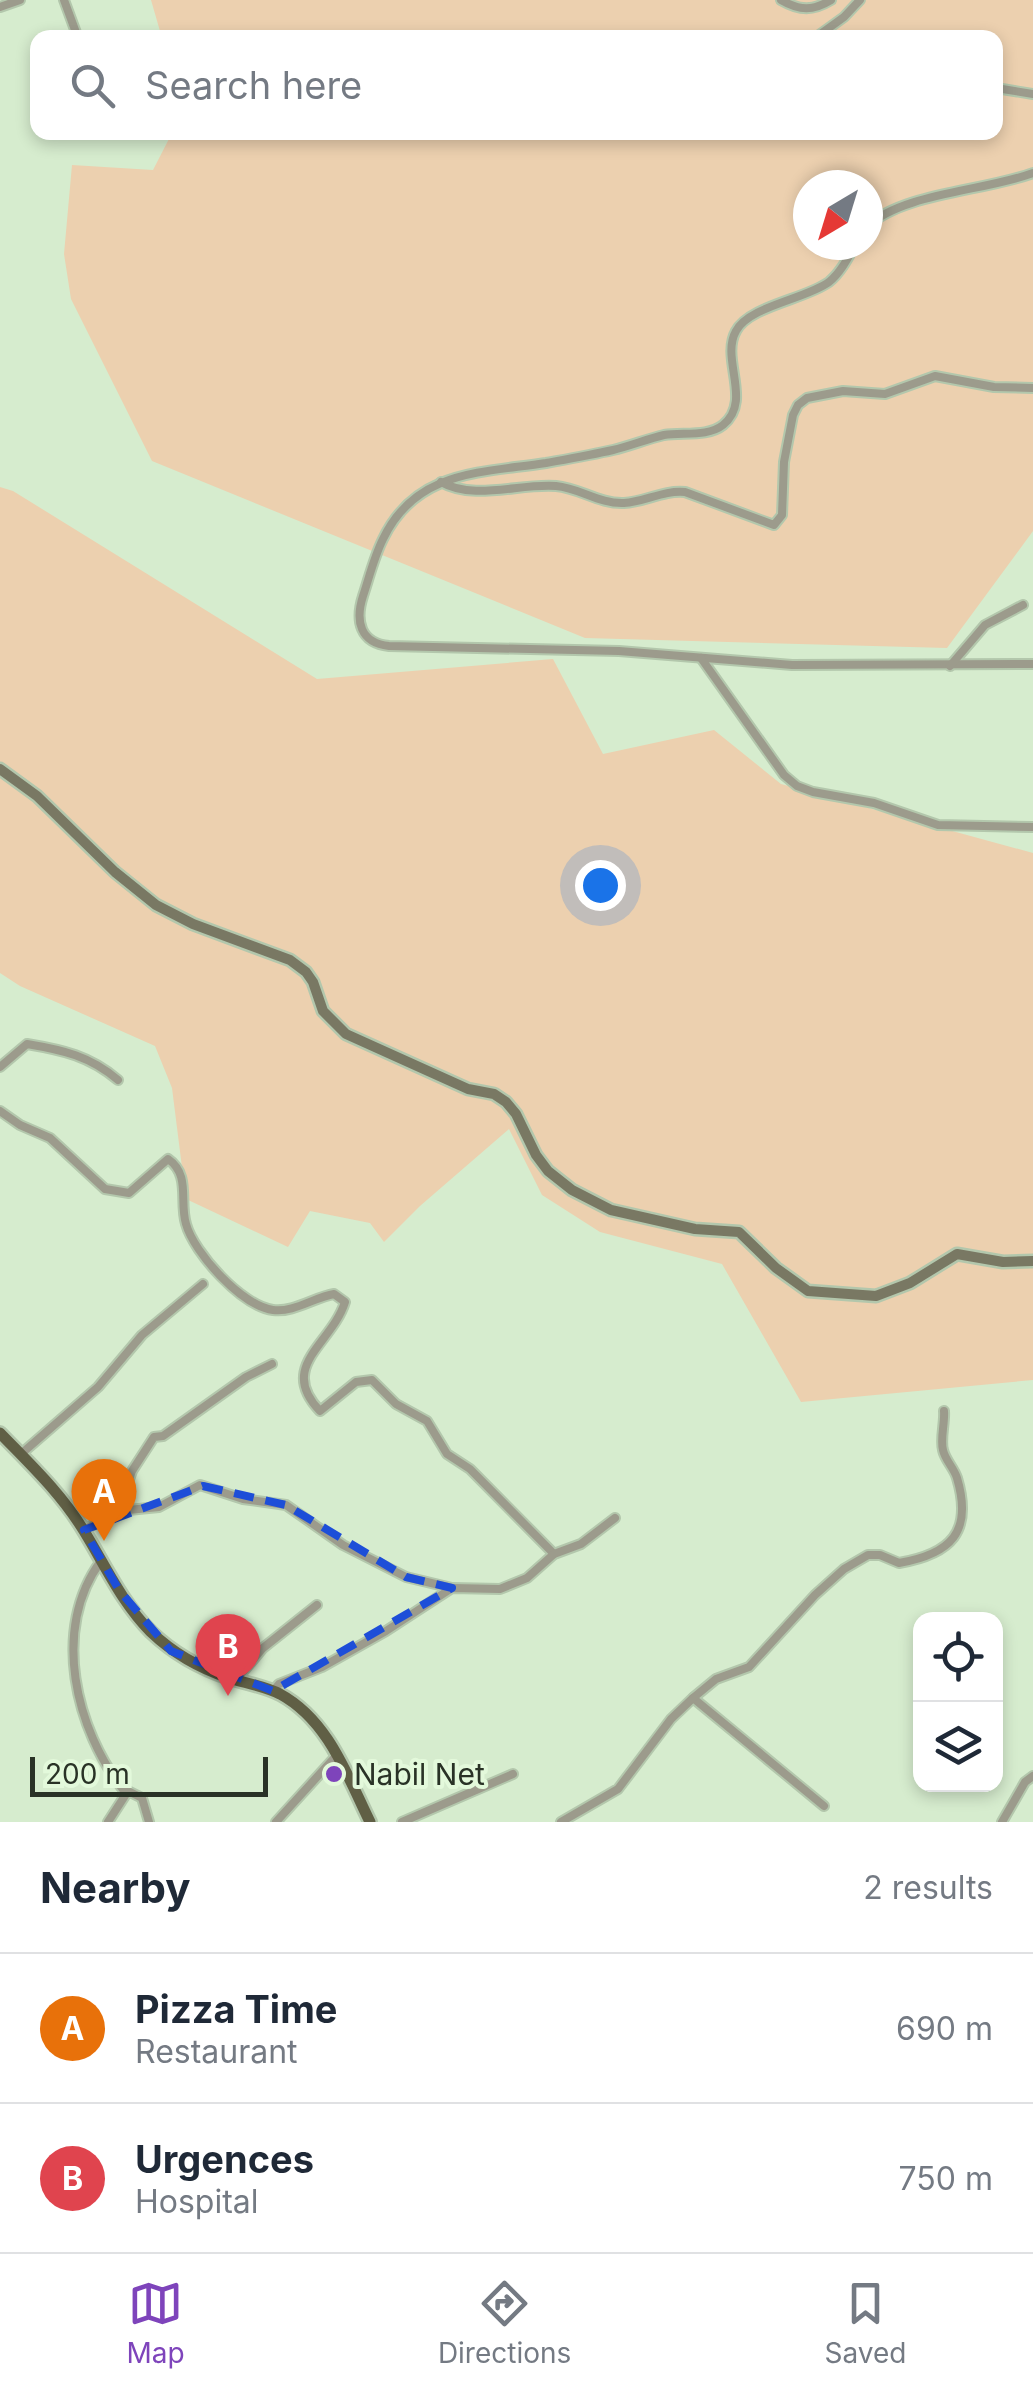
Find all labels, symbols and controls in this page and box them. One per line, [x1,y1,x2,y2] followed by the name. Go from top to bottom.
[30,30,1003,140] search box
[65,58,120,113] icon: search
[145,62,362,108] text: Search here
[793,170,883,260] north arrow
[575,860,626,911] your location
[72,1458,136,1541] pin: A
[913,1612,1003,1792] map controls
[913,1612,1003,1702] button: locate
[196,1614,260,1696] pin: B
[913,1702,1003,1792] button: layers
[30,1752,268,1796] scale bar
[354,1756,485,1792] place label: Nabil Net
[45,1757,130,1791] text: 200 m
[323,1763,345,1785] marker: Nabil Net
[40,1862,191,1913] text: Nearby
[863,1868,993,1907] text: 2 results
[135,1986,338,2032] text: Pizza Time
[61,2009,84,2048] text: A
[896,2009,993,2048] text: 690 m
[135,2032,298,2071] text: Restaurant
[135,2136,314,2182] text: Urgences
[62,2159,83,2198] text: B
[899,2159,993,2198] text: 750 m
[135,2182,259,2221] text: Hospital
[127,2276,185,2370] tab: Map
[438,2276,571,2370] tab: Directions
[824,2276,906,2370] tab: Saved

